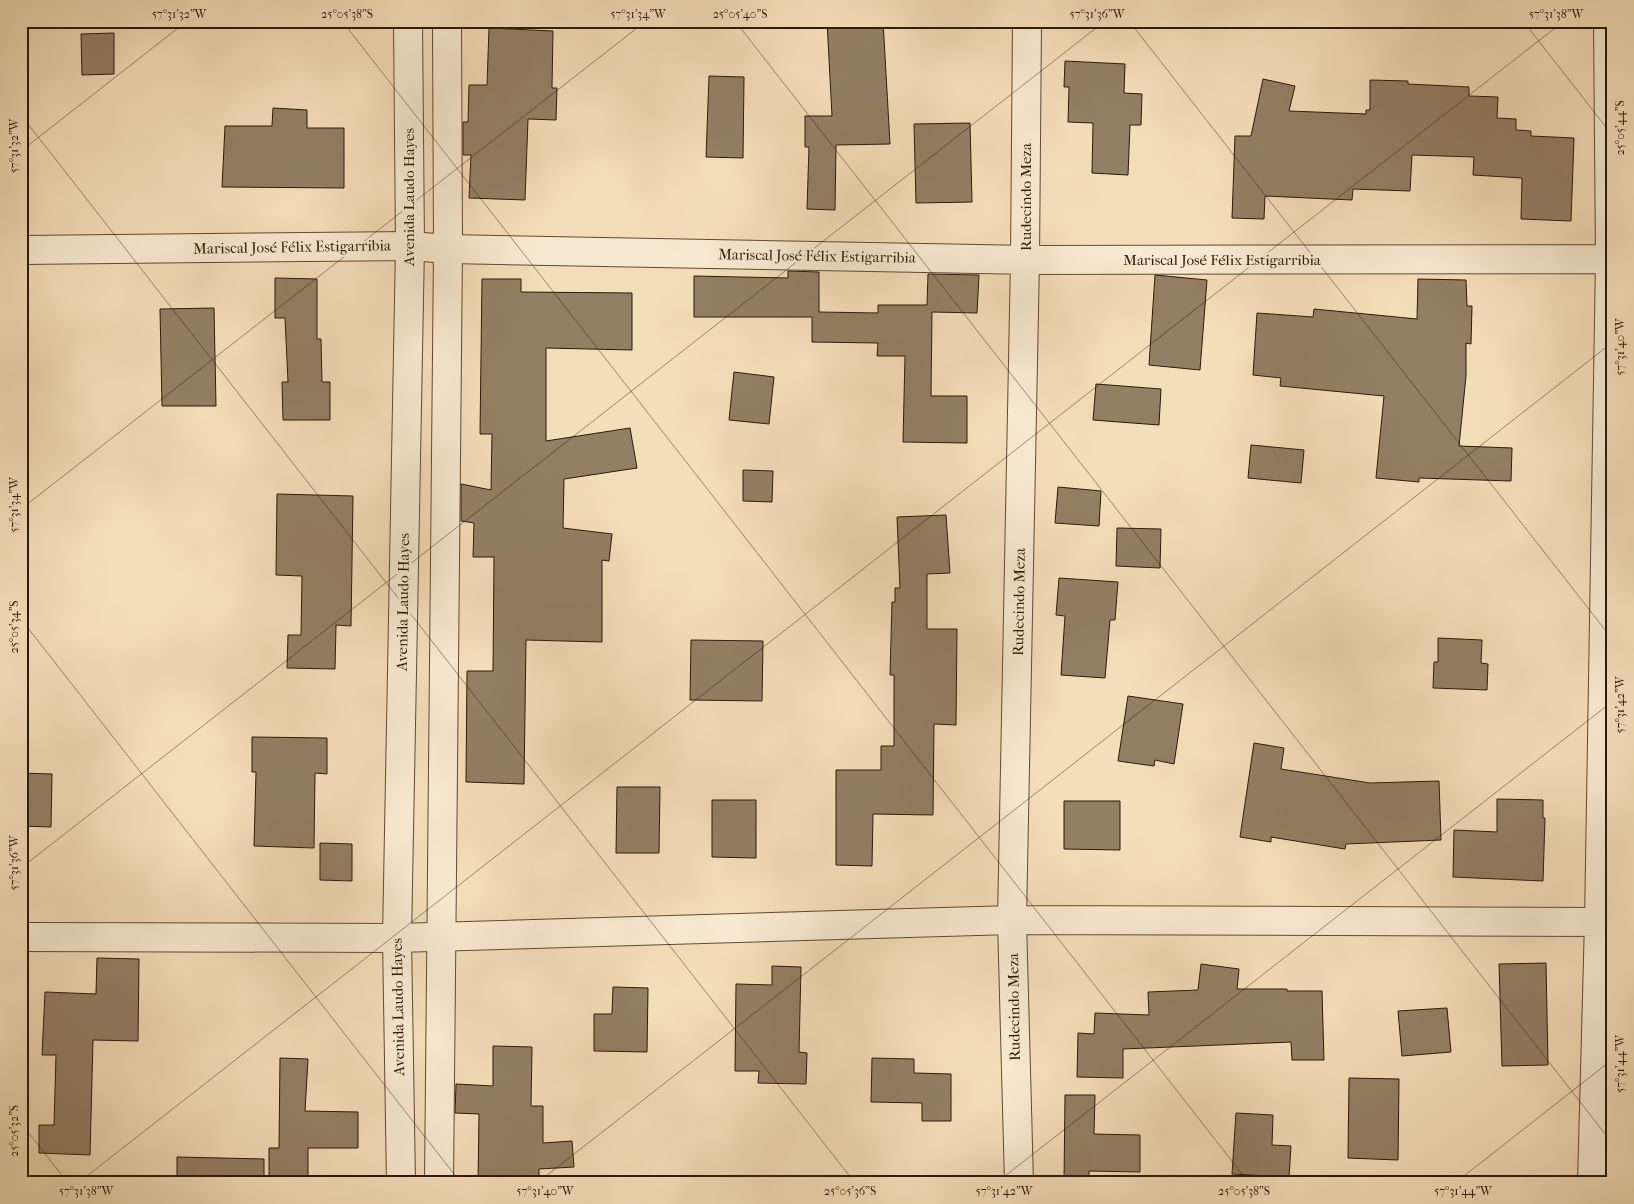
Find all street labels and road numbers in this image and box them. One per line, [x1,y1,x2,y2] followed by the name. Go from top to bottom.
[400,128,418,267] street label: Avenida Laudo Hayes
[1017,142,1035,251] street label: Rudecindo Meza
[193,236,392,258] street label: Mariscal José Félix Estigarribia
[718,245,917,267] street label: Mariscal José Félix Estigarribia
[1123,251,1322,269] street label: Mariscal José Félix Estigarribia
[393,532,413,672] street label: Avenida Laudo Hayes
[1009,547,1029,656] street label: Rudecindo Meza
[388,937,408,1077] street label: Avenida Laudo Hayes
[1004,952,1024,1061] street label: Rudecindo Meza

